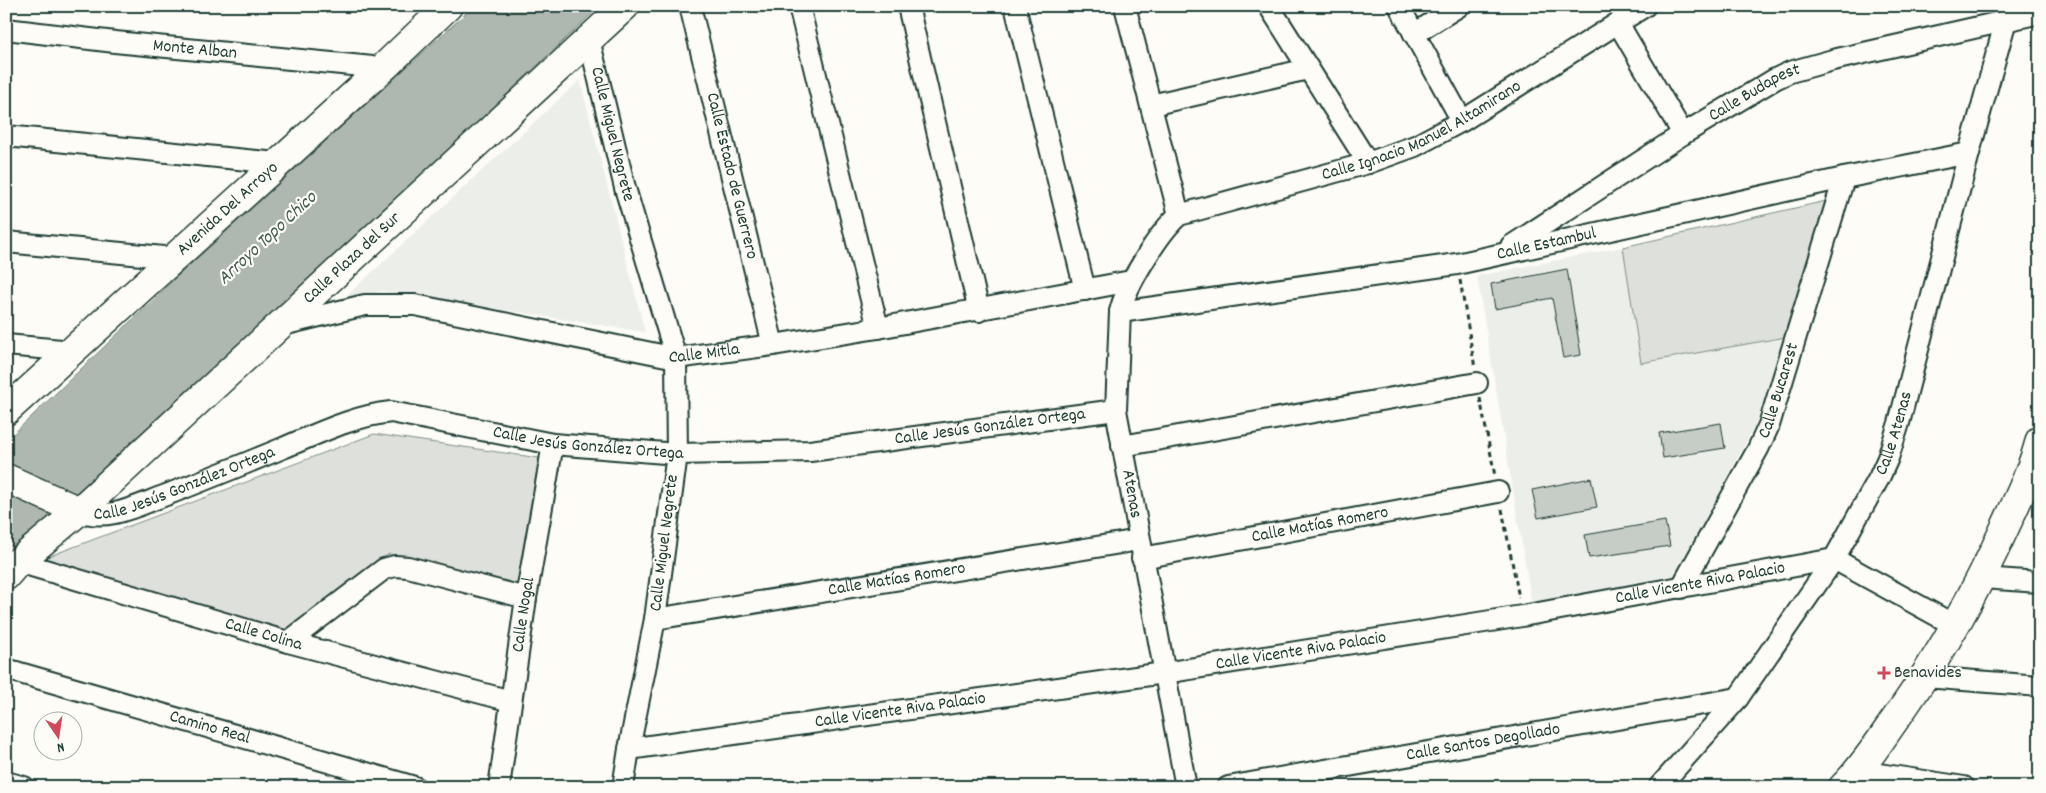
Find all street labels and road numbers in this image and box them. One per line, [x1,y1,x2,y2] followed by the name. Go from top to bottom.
[152,33,238,66] street label: Monte Alban
[1704,57,1803,128] street label: Calle Budapest
[584,64,641,205] street label: Calle Miguel Negrete
[1319,74,1526,188] street label: Calle Ignacio Manuel Altamirano
[699,90,764,262] street label: Calle Estado de Guerrero
[171,156,284,262] street label: Avenida Del Arroyo
[298,206,407,310] street label: Calle Plaza del Sur
[1494,221,1599,267] street label: Calle Estambul
[666,337,742,371] street label: Calle Mitla
[1752,340,1806,443] street label: Calle Bucarest
[1869,389,1919,479] street label: Calle Atenas
[893,402,1087,452] street label: Calle Jesús González Ortega
[491,420,684,467] street label: Calle Jesús González Ortega
[93,440,279,527] street label: Calle Jesús González Ortega
[1114,468,1148,520] street label: Atenas
[644,473,686,613] street label: Calle Miguel Negrete
[1249,500,1391,550] street label: Calle Matías Romero
[826,556,967,603] street label: Calle Matías Romero
[1613,556,1787,611] street label: Calle Vicente Riva Palacio
[506,575,542,654] street label: Calle Nogal
[222,611,305,658] street label: Calle Colina
[1214,625,1388,677] street label: Calle Vicente Riva Palacio
[813,686,987,735] street label: Calle Vicente Riva Palacio
[166,704,254,751] street label: Camino Real
[1404,717,1562,768] street label: Calle Santos Degollado

